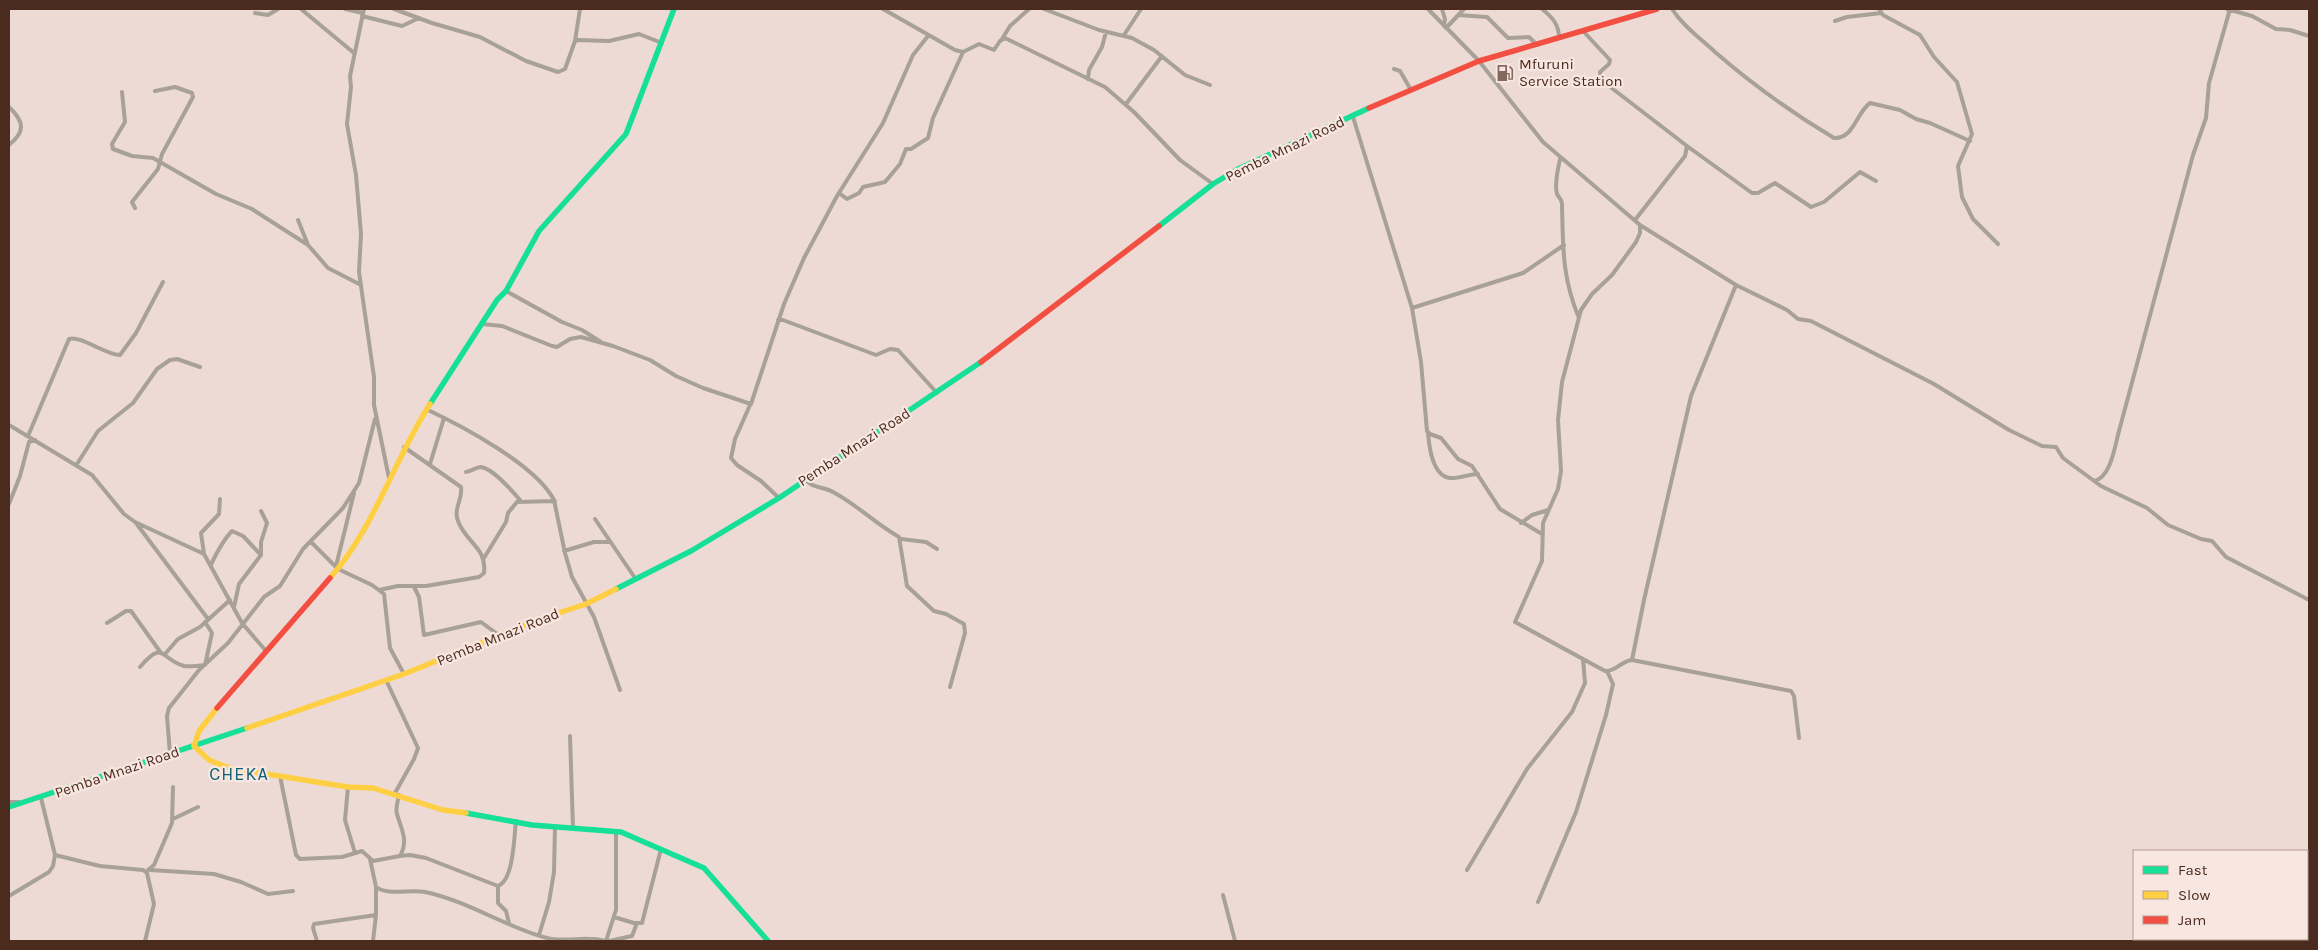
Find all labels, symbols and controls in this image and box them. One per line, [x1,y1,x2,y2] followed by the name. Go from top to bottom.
[1519,55,1623,90] place label: Mfuruni Service Station
[1495,63,1515,83] fuel station icon: Mfuruni Service Station
[1222,112,1348,186] street label: Pemba Mnazi Road
[794,404,914,490] street label: Pemba Mnazi Road
[434,604,562,670] street label: Pemba Mnazi Road
[52,742,182,802] street label: Pemba Mnazi Road
[209,763,269,785] district label: CHEKA
[2133,850,2308,940] legend
[2178,861,2208,879] text: Fast
[2178,886,2210,904] text: Slow
[2178,911,2206,929] text: Jam

